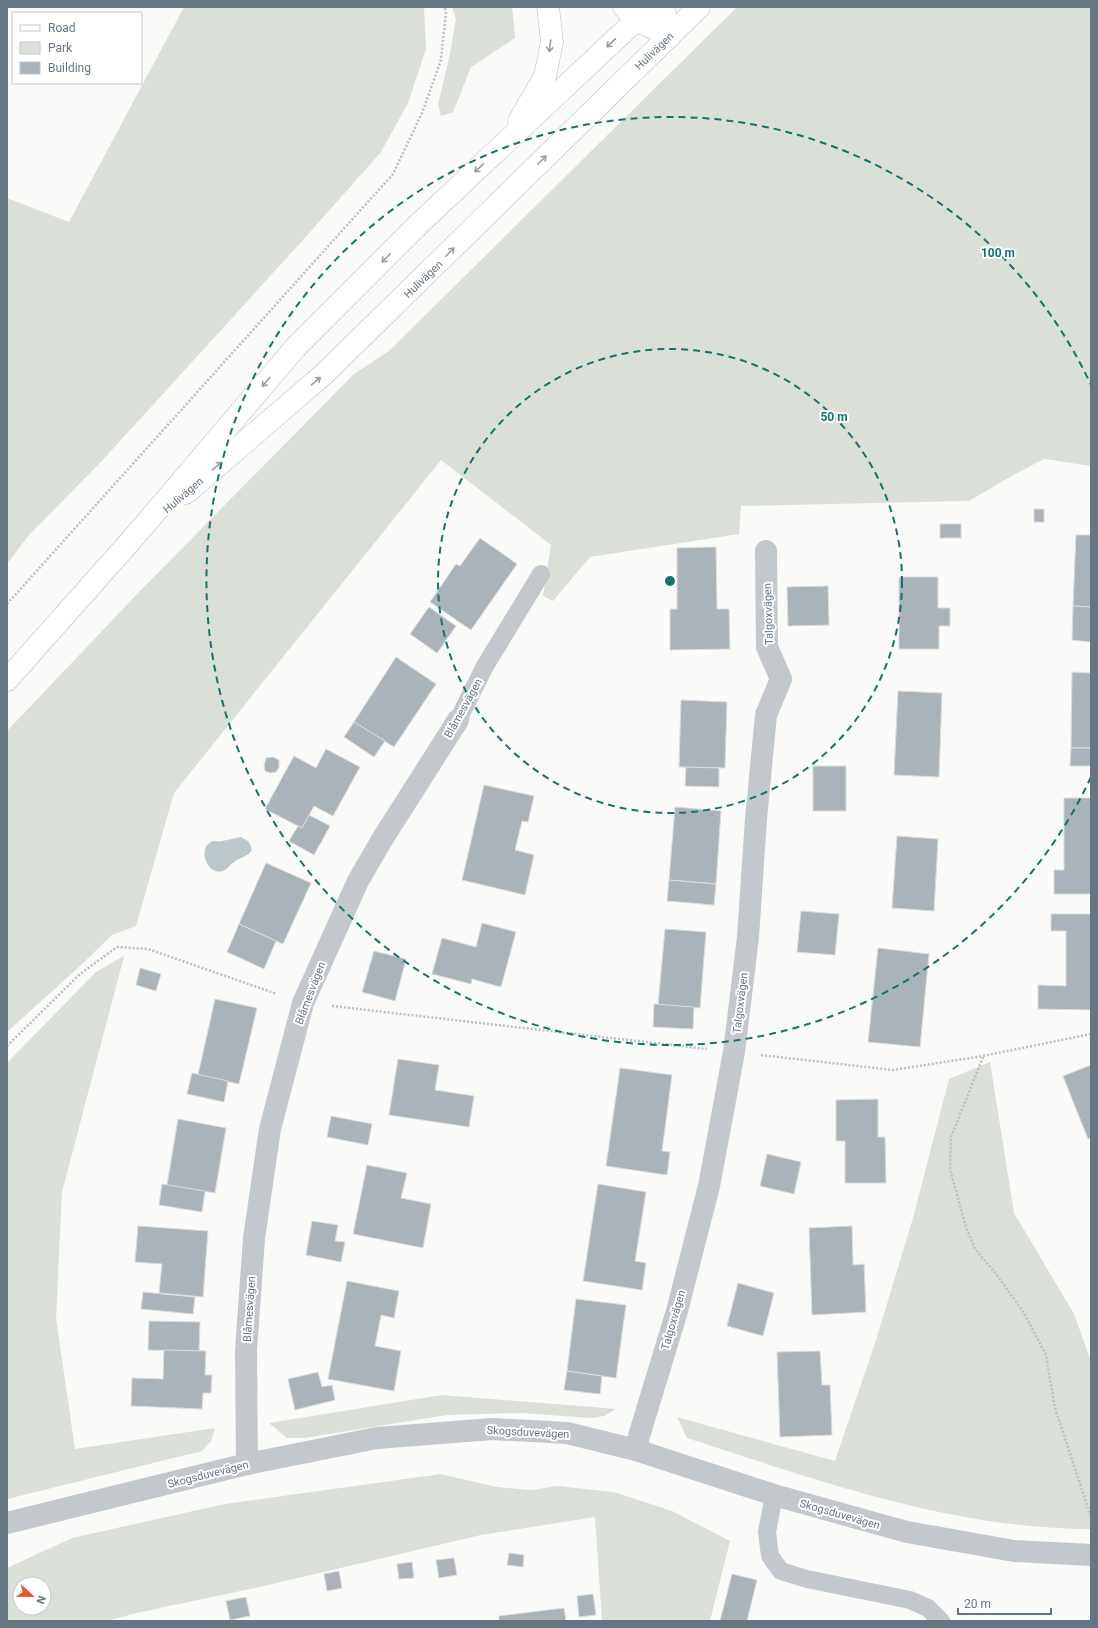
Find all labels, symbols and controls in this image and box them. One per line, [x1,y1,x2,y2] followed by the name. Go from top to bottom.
[12,12,142,84] legend
[48,21,76,35] text: Road
[632,30,676,73] street label: Hulivägen
[547,39,554,52] one-way arrow
[606,39,616,48] one-way arrow
[48,41,73,55] text: Park
[48,61,91,75] text: Building
[537,155,547,165] one-way arrow
[475,163,485,172] one-way arrow
[981,246,1015,260] text: 100 m
[445,247,455,257] one-way arrow
[381,253,391,263] one-way arrow
[401,258,445,301] street label: Hulivägen
[262,376,271,387] one-way arrow
[311,377,322,386] one-way arrow
[820,410,848,424] text: 50 m
[212,461,223,470] one-way arrow
[161,475,206,516] street label: Hulivägen
[663,574,677,588] centre of rings
[761,583,776,645] street label: Talgoxvägen
[442,676,485,740] street label: Blåmesvägen
[293,960,328,1026] street label: Blåmesvägen
[730,972,751,1034] street label: Talgoxvägen
[241,1276,258,1342] street label: Blåmesvägen
[659,1289,688,1352] street label: Talgoxvägen
[486,1424,570,1441] street label: Skogsduvevägen
[166,1458,250,1491] street label: Skogsduvevägen
[798,1497,881,1532] street label: Skogsduvevägen
[12,1576,52,1616] north arrow
[958,1590,1051,1616] scale bar
[33,1594,48,1606] text: N
[964,1597,991,1611] text: 20 m

